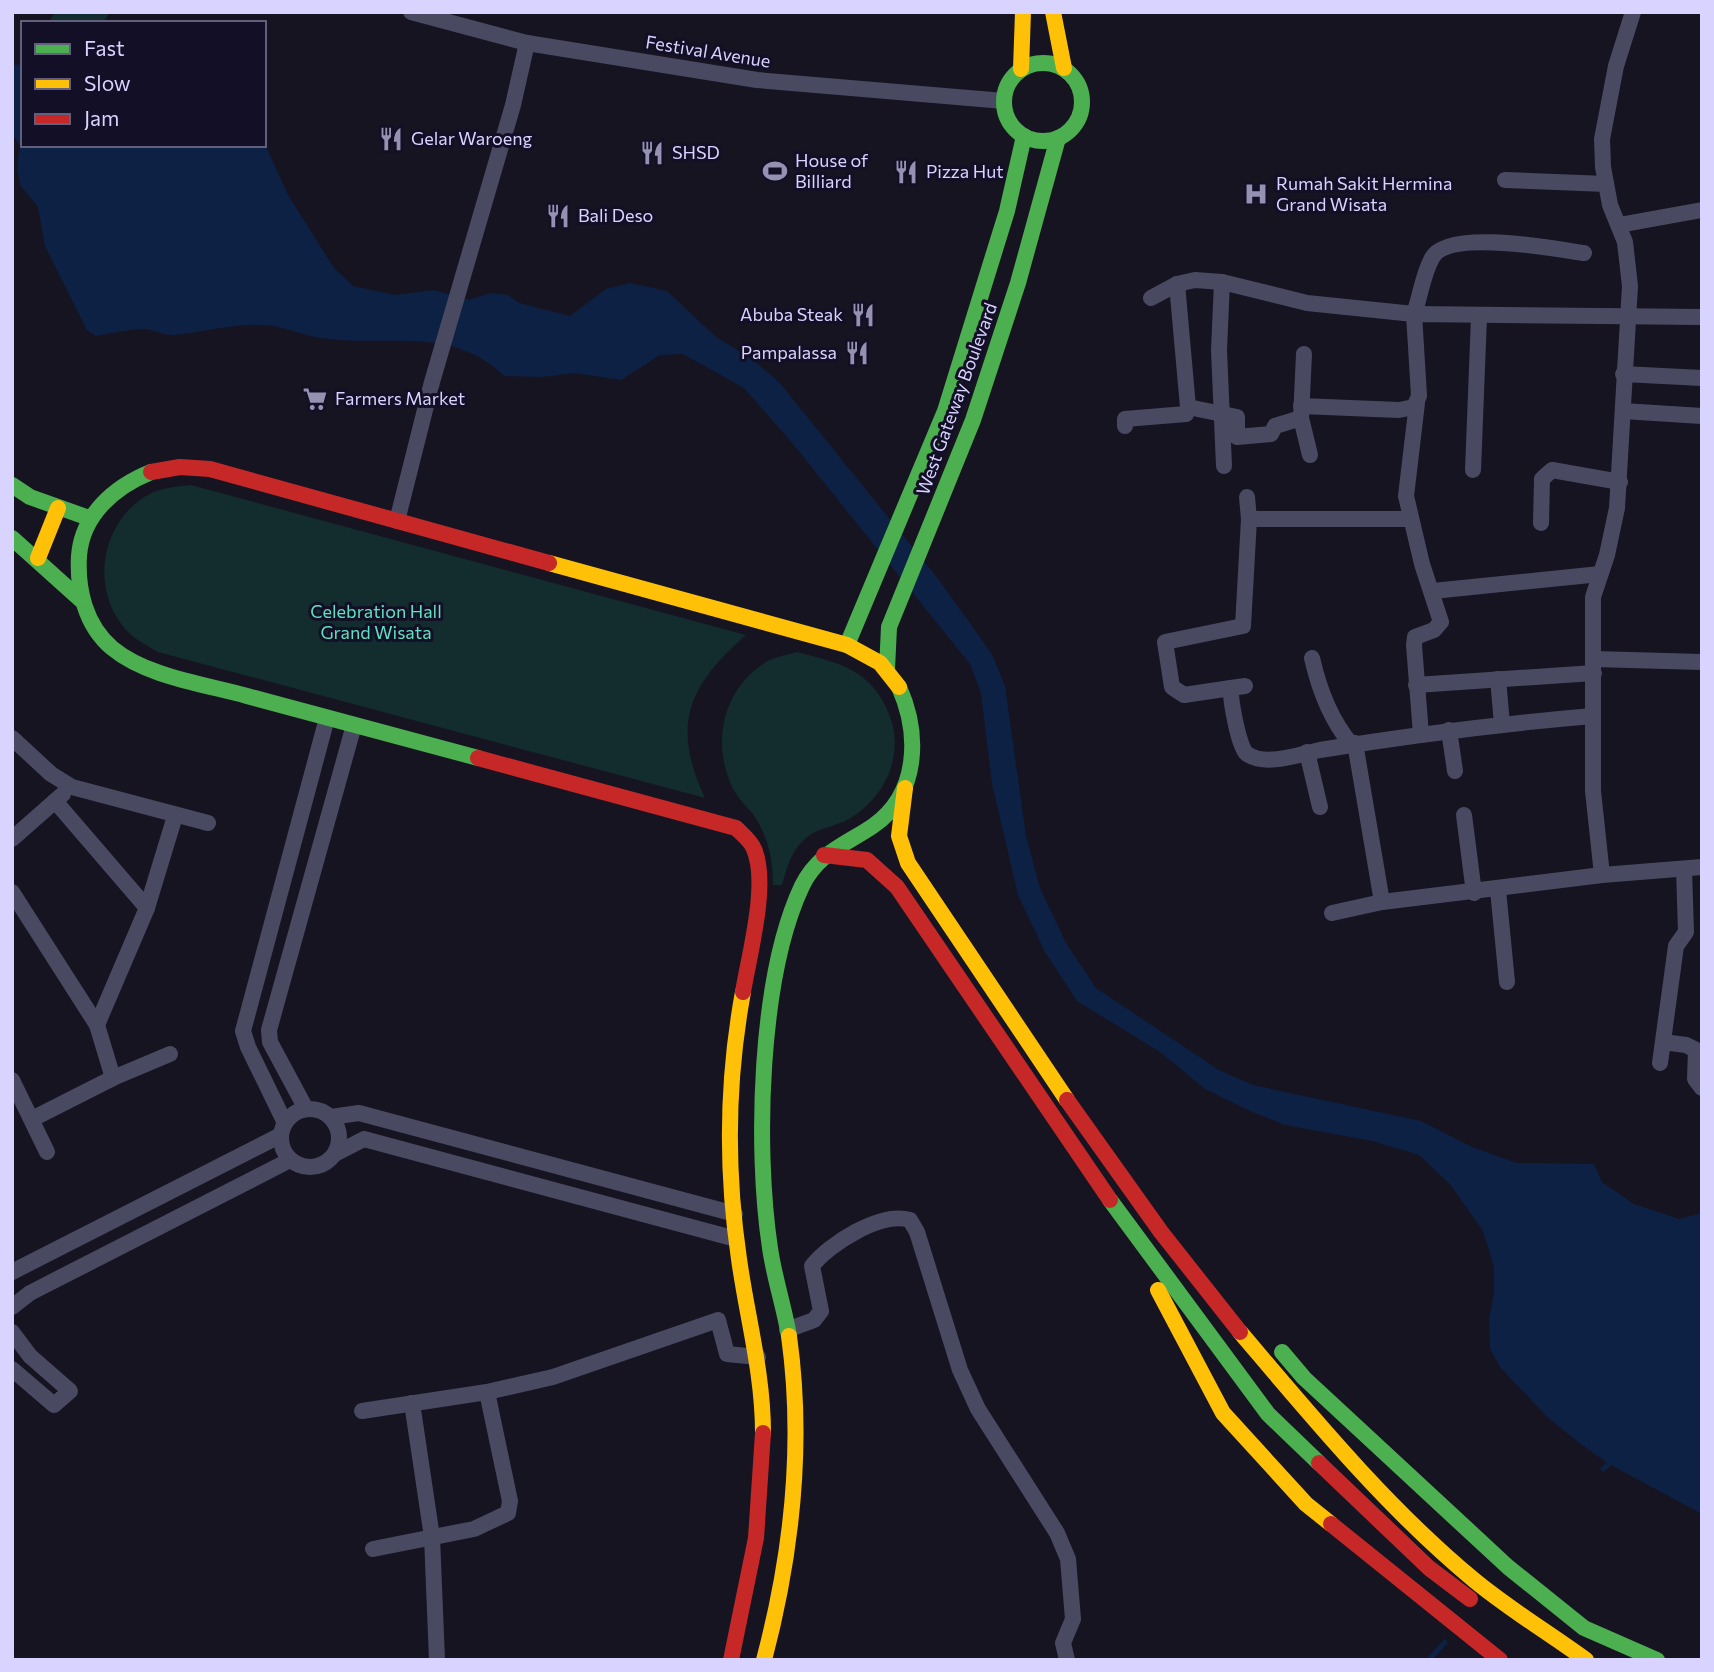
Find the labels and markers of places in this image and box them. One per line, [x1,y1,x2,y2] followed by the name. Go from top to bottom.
[377,125,405,153] restaurant icon: Gelar Waroeng
[411,127,533,149] place label: Gelar Waroeng
[638,139,666,167] restaurant icon: SHSD
[672,141,720,163] place label: SHSD
[795,149,869,192] place label: House of Billiard
[761,157,789,185] sports icon: House of Billiard
[892,158,920,186] restaurant icon: Pizza Hut
[926,160,1004,182] place label: Pizza Hut
[1276,172,1452,215] place label: Rumah Sakit Hermina Grand Wisata
[1242,180,1270,208] hospital icon: Rumah Sakit Hermina Grand Wisata
[544,202,572,230] restaurant icon: Bali Deso
[578,204,653,226] place label: Bali Deso
[849,301,877,329] restaurant icon: Abuba Steak
[740,303,843,325] place label: Abuba Steak
[843,339,871,367] restaurant icon: Pampalassa
[741,341,837,363] place label: Pampalassa
[301,385,329,413] supermarket icon: Farmers Market
[335,387,465,409] place label: Farmers Market

